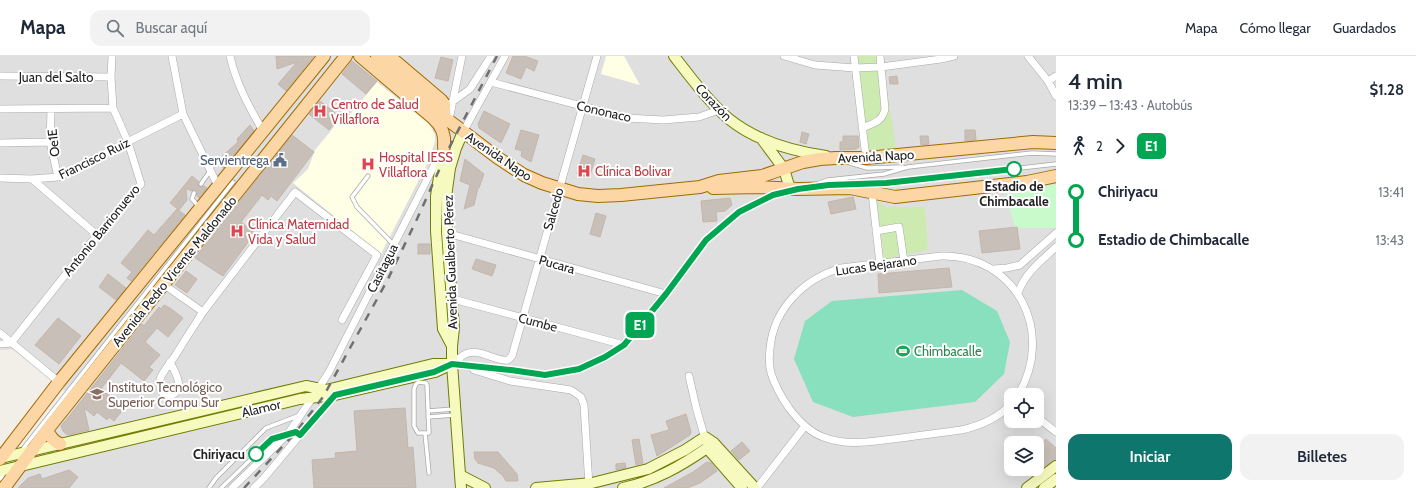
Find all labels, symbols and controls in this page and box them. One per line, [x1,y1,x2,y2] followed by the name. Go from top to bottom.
[90,10,370,46] search box
[20,16,66,39] text: Mapa
[104,17,126,39] icon: search
[136,19,207,37] text: Buscar aquí
[1185,19,1218,37] text: Mapa
[1240,19,1311,37] text: Cómo llegar
[1333,19,1396,37] text: Guardados
[1068,68,1123,95] text: 4 min
[18,69,93,85] street label: Juan del Salto
[692,80,736,124] street label: Corazón
[1369,81,1404,99] text: $1.28
[331,96,419,127] place label: Centro de Salud Villaflora
[575,97,633,125] street label: Cononaco
[1068,97,1192,113] text: 13:39 – 13:43 · Autobús
[312,103,328,119] hospital icon: Centro de Salud Villaflora
[44,128,62,158] street label: Oe1E
[463,128,535,184] street label: Avenida Napo
[56,134,132,182] street label: Francisco Ruiz
[1068,135,1090,157] icon: walk
[1109,135,1131,157] icon: forward
[1145,137,1158,155] text: E1
[1096,138,1103,154] text: 2
[837,146,915,166] street label: Avenida Napo
[379,149,453,180] place label: Hospital IESS Villaflora
[200,152,270,168] place label: Servientrega
[272,152,288,168] public building icon: Servientrega
[360,156,376,172] hospital icon: Hospital IESS Villaflora
[1006,161,1022,177] marker: Estadio de Chimbacalle
[576,163,592,179] hospital icon: Clínica Bolivar
[595,163,672,179] place label: Clínica Bolivar
[979,178,1049,209] place label: Estadio de Chimbacalle
[59,181,143,279] street label: Antonio Barrionuevo
[1098,183,1158,201] text: Chiriyacu
[1378,184,1404,200] text: 13:41
[539,186,567,232] street label: Salcedo
[108,193,240,349] street label: Avenida Pedro Vicente Maldonado
[440,194,460,330] street label: Avenida Gualberto Pérez
[248,216,349,247] place label: Clínica Maternidad Vida y Salud
[229,223,245,239] hospital icon: Clínica Maternidad Vida y Salud
[1098,231,1249,249] text: Estadio de Chimbacalle
[1375,232,1404,248] text: 13:43
[363,240,401,295] street label: Casitagua
[537,251,578,277] street label: Pucara
[834,251,918,280] street label: Lucas Bejarano
[517,309,560,335] street label: Cumbe
[622,312,658,338] line badge: E1
[633,316,647,334] text: E1
[895,343,911,359] sports icon: Chimbacalle
[914,343,982,359] place label: Chimbacalle
[108,379,222,410] place label: Instituto Tecnológico Superior Compu Sur
[89,386,105,402] school or university icon: Instituto Tecnológico Superior Compu Sur
[1004,388,1044,476] map controls
[1004,388,1044,428] button: locate
[240,396,283,420] street label: Alamor
[1068,434,1232,480] button: Iniciar
[1240,434,1404,480] button: Billetes
[1004,436,1044,476] button: layers
[193,446,245,462] place label: Chiriyacu
[248,446,264,462] marker: Chiriyacu

